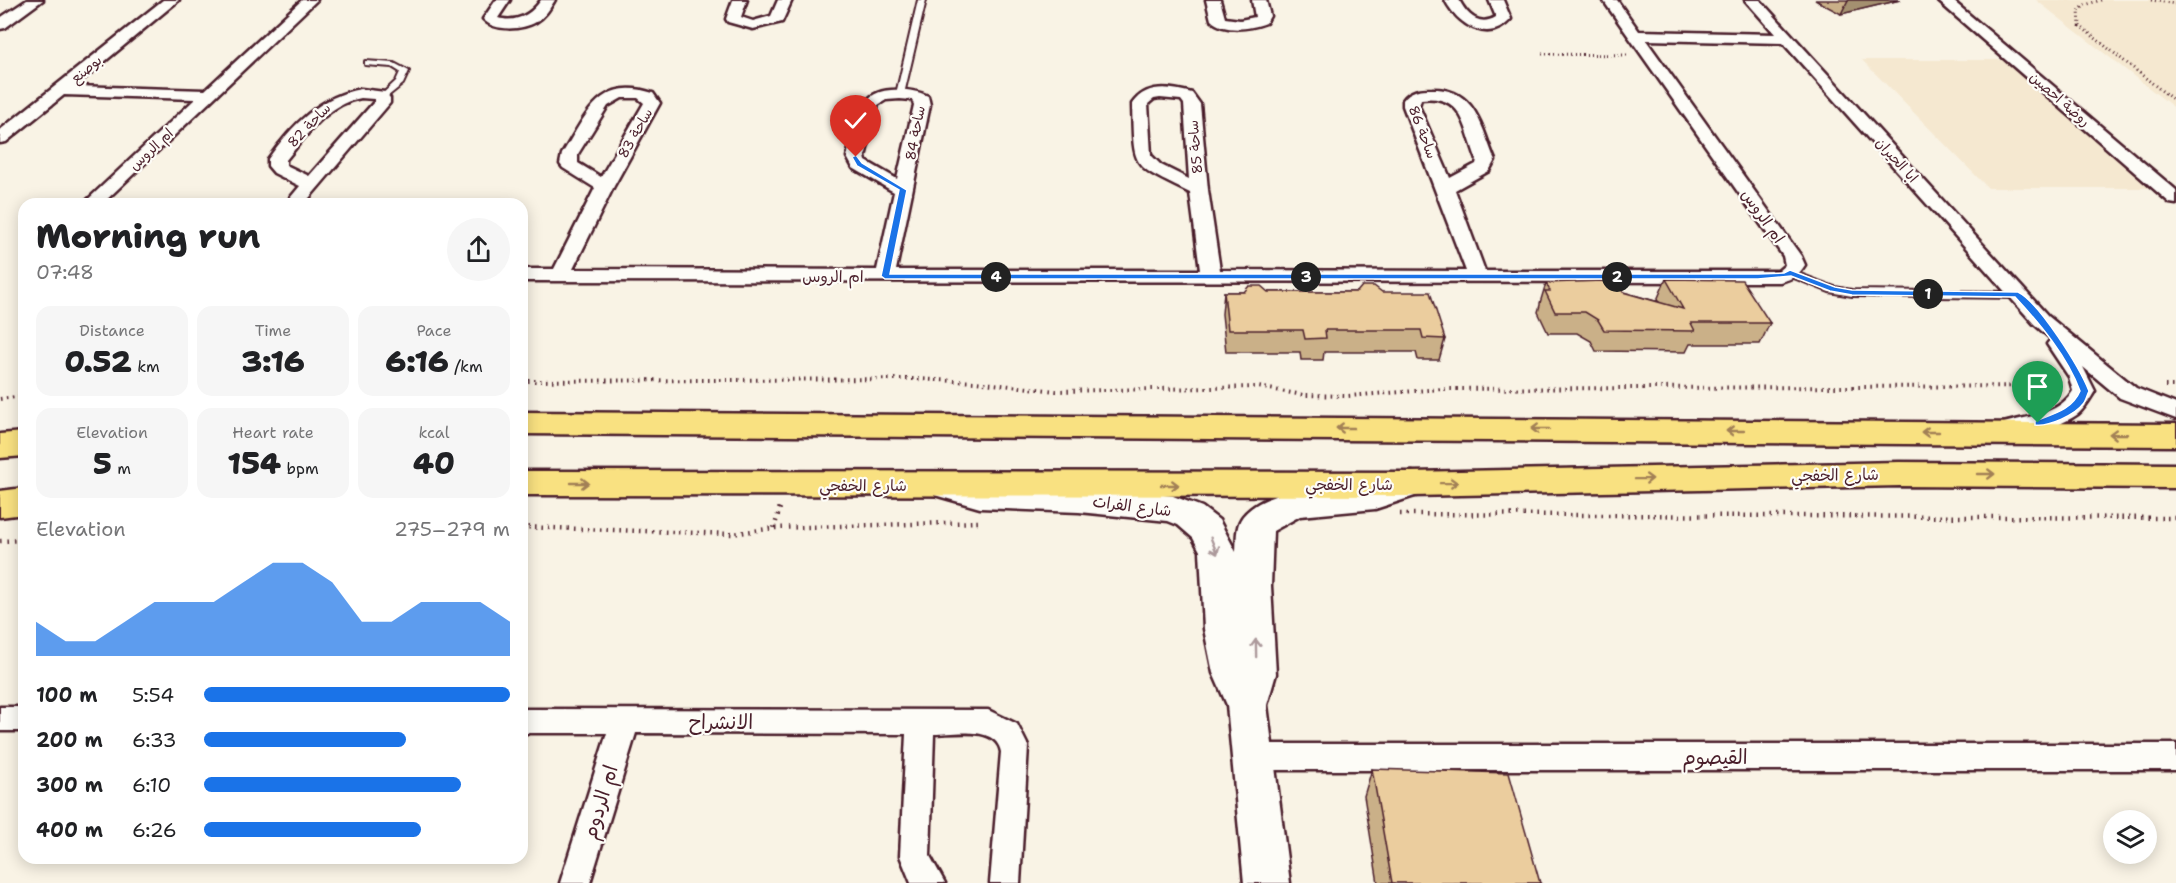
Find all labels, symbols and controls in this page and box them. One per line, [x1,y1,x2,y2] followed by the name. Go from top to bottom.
[67,51,107,89] street label: بوصنع
[2026,68,2094,130] street label: روضة احصين
[830,95,881,157] pin
[284,99,334,151] street label: ساحة 82
[1405,103,1441,161] street label: ساحة 86
[839,104,872,137] icon: check
[901,104,929,162] street label: ساحة 84
[614,105,656,161] street label: ساحة 83
[1184,119,1206,175] street label: ساحة 85
[125,124,178,175] street label: ام الروس
[1872,134,1922,186] street label: ابا الحيران
[1735,185,1789,248] street label: ام الروس
[36,214,260,259] text: Morning run
[447,218,510,281] button: share
[36,259,94,285] text: 07:48
[981,262,1011,292] pin: 4
[1291,262,1321,292] pin: 3
[1602,262,1632,292] pin: 2
[802,266,864,289] street label: ام الروس
[990,266,1002,287] text: 4
[1300,266,1312,287] text: 3
[1611,266,1623,287] text: 2
[1913,279,1943,309] pin: 1
[1924,283,1932,304] text: 1
[79,320,145,341] text: Distance
[255,320,291,341] text: Time
[416,320,452,341] text: Pace
[64,341,132,382] text: 0.52
[241,341,305,382] text: 3:16
[385,341,449,382] text: 6:16
[132,356,160,377] text: km
[449,356,483,377] text: /km
[2012,361,2063,423] pin
[2021,370,2054,403] icon: arrive
[76,422,148,443] text: Elevation
[232,422,314,443] text: Heart rate
[418,422,450,443] text: kcal
[1336,422,1356,434] one-way arrow
[1531,423,1551,435] one-way arrow
[1726,425,1746,437] one-way arrow
[1921,426,1941,438] one-way arrow
[2108,429,2128,440] one-way arrow
[93,443,112,484] text: 5
[227,443,281,484] text: 154
[413,443,455,484] text: 40
[112,458,131,479] text: m
[281,458,319,479] text: bpm
[1791,464,1879,490] street label: شارع الخفجي
[1975,468,1995,480] one-way arrow
[1633,473,1653,485] one-way arrow
[1305,474,1393,499] street label: شارع الخفجي
[819,475,907,500] street label: شارع الخفجي
[570,477,590,489] one-way arrow
[1438,477,1458,489] one-way arrow
[1159,479,1179,491] one-way arrow
[1091,491,1173,522] street label: شارع الفرات
[36,516,126,542] text: Elevation
[394,516,510,542] text: 275–279 m
[1209,536,1220,554] one-way arrow
[1250,638,1261,658] one-way arrow
[36,682,98,708] text: 100 m
[132,682,174,708] text: 5:54
[689,709,753,735] street label: الانشراح
[36,727,103,753] text: 200 m
[132,727,177,753] text: 6:33
[1682,744,1748,773] street label: القيصوم
[576,762,626,843] street label: ام الردوم
[36,772,103,798] text: 300 m
[132,772,171,798] text: 6:10
[2103,810,2157,864] map controls
[2103,810,2157,864] button: layers
[36,817,103,843] text: 400 m
[132,817,177,843] text: 6:26

